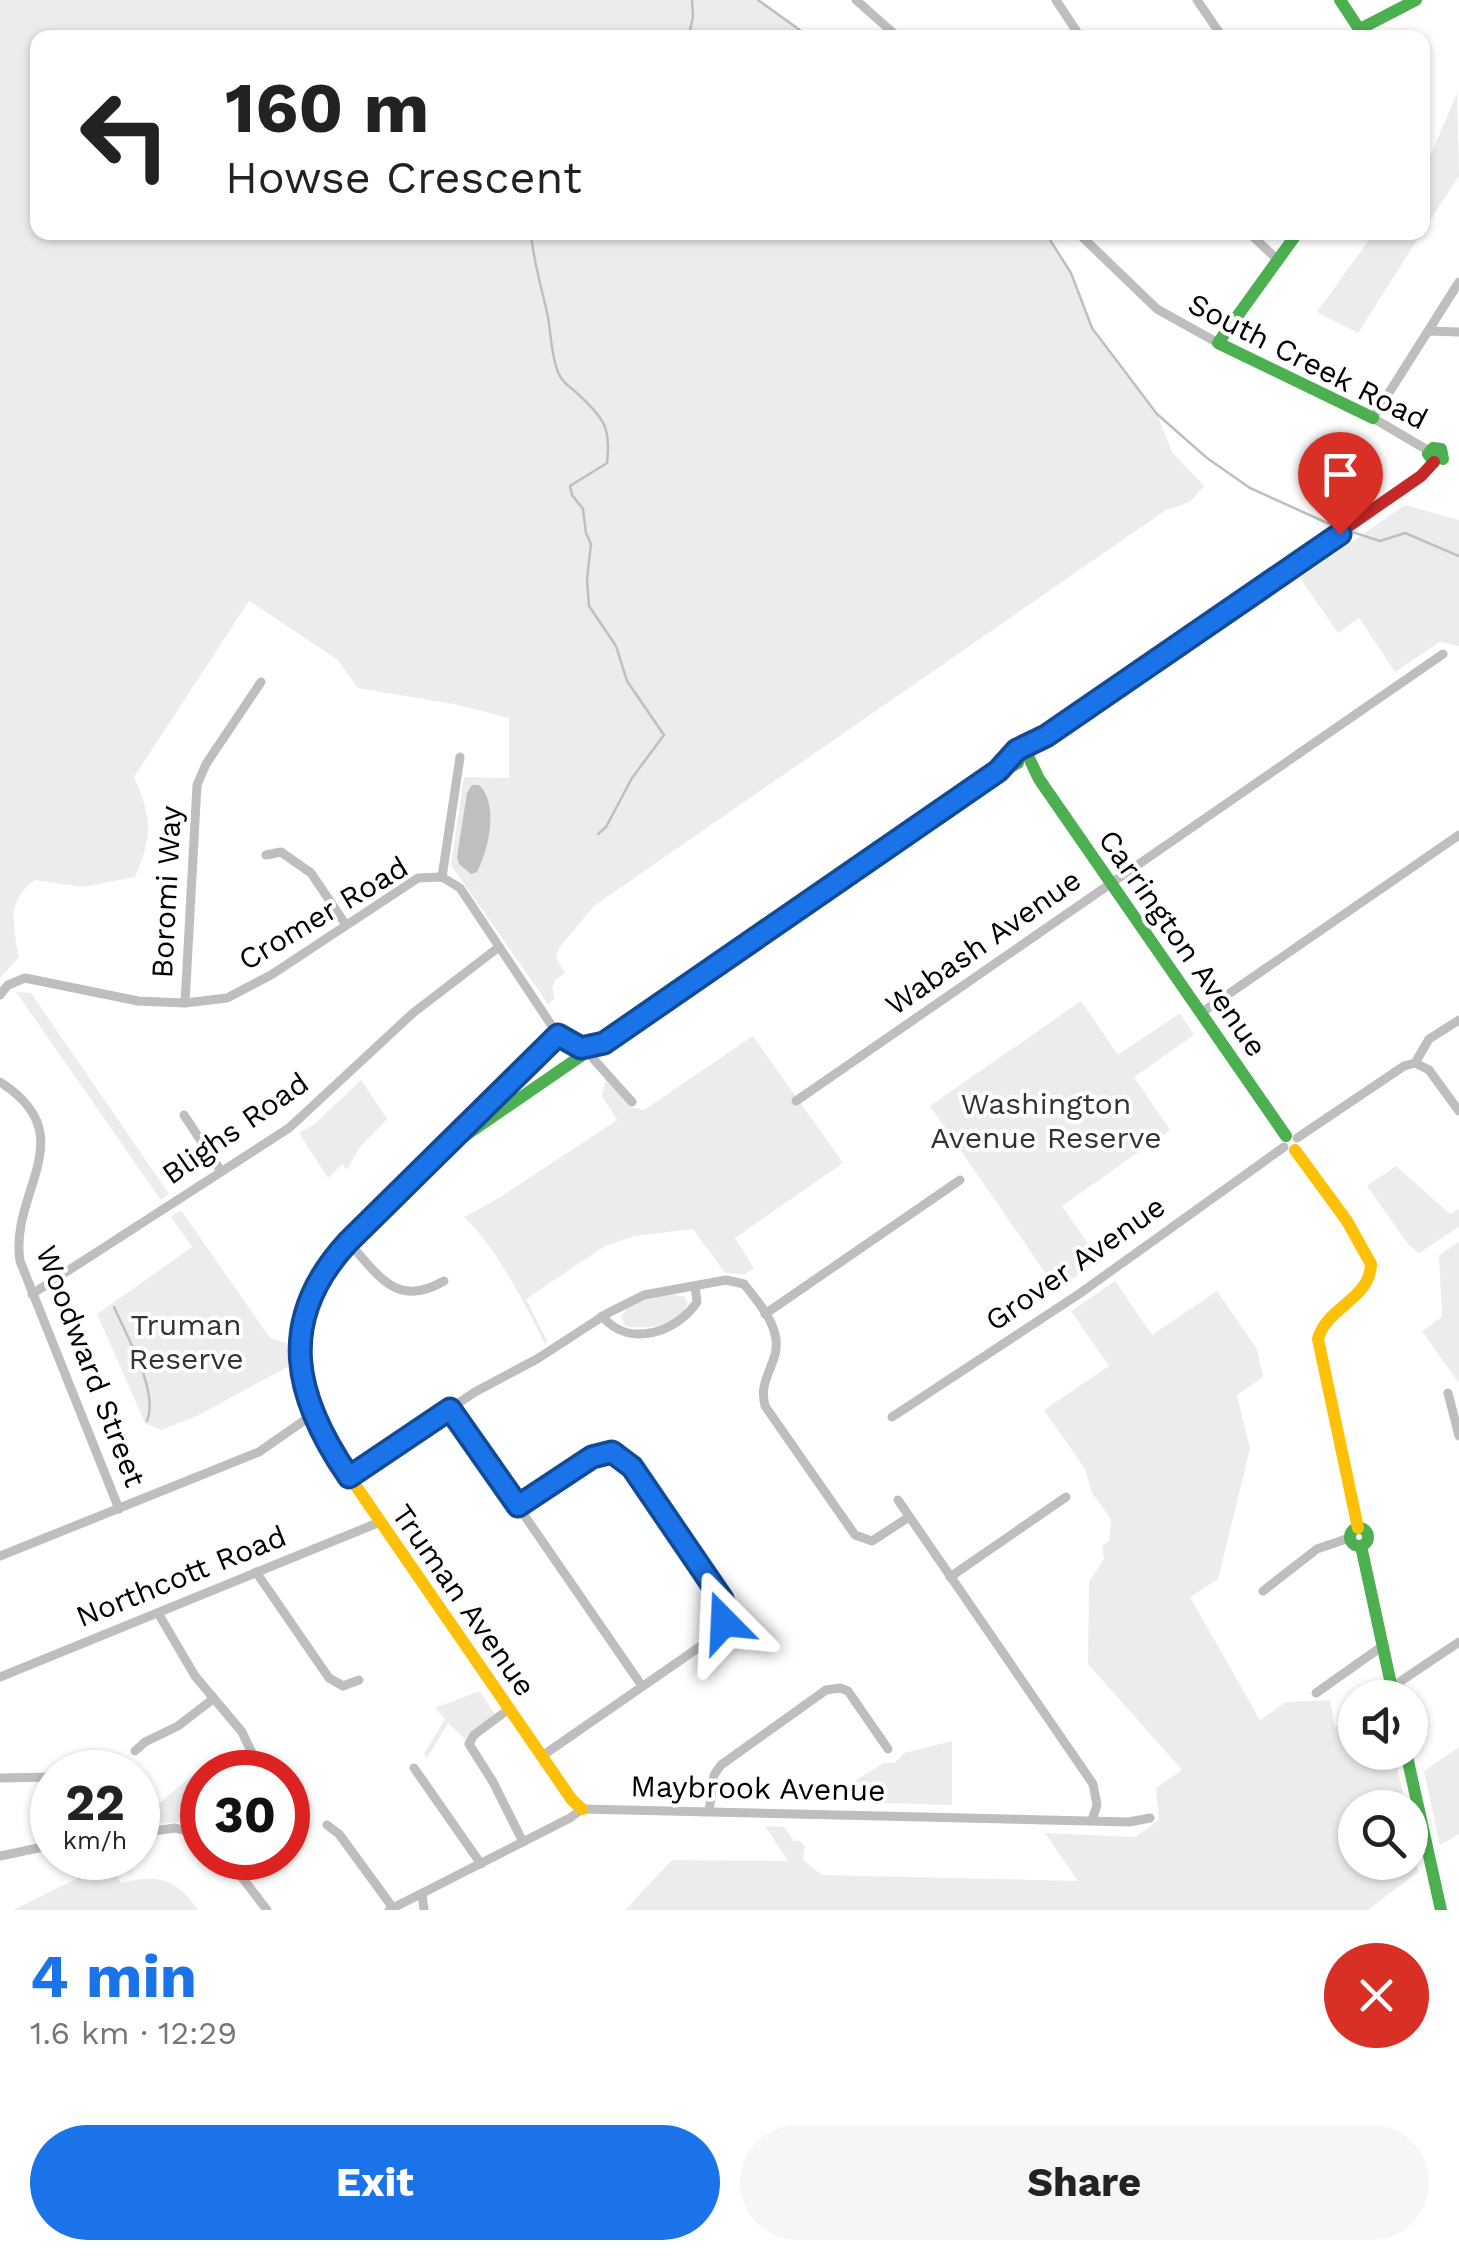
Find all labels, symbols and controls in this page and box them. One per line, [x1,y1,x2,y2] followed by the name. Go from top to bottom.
[225,67,429,149] text: 160 m
[60,70,190,200] icon: left
[225,151,582,204] text: Howse Crescent
[1182,286,1434,436] street label: South Creek Road
[1298,432,1383,535] pin
[1313,447,1368,502] icon: arrive
[144,804,188,979] street label: Boromi Way
[1092,823,1274,1063] street label: Carrington Avenue
[232,849,414,977] street label: Cromer Road
[879,862,1087,1022] street label: Wabash Avenue
[155,1065,315,1191] street label: Blighs Road
[930,1086,1162,1155] park label: Washington Avenue Reserve
[979,1188,1171,1338] street label: Grover Avenue
[29,1240,153,1492] street label: Woodward Street
[128,1307,244,1376] park label: Truman Reserve
[385,1497,543,1703] street label: Truman Avenue
[71,1518,291,1634] street label: Northcott Road
[672,1570,776,1674] position arrow
[1338,1680,1428,1880] map controls
[1338,1680,1428,1770] button: sound
[180,1750,310,1880] speed limit sign: 30
[630,1768,886,1808] street label: Maybrook Avenue
[65,1773,125,1832] text: 22
[1338,1790,1428,1880] button: search
[63,1826,127,1855] text: km/h
[30,1941,197,2012] text: 4 min
[1324,1943,1429,2048] button: close
[30,2014,237,2052] text: 1.6 km · 12:29
[30,2125,720,2240] button: Exit
[740,2125,1429,2240] button: Share

